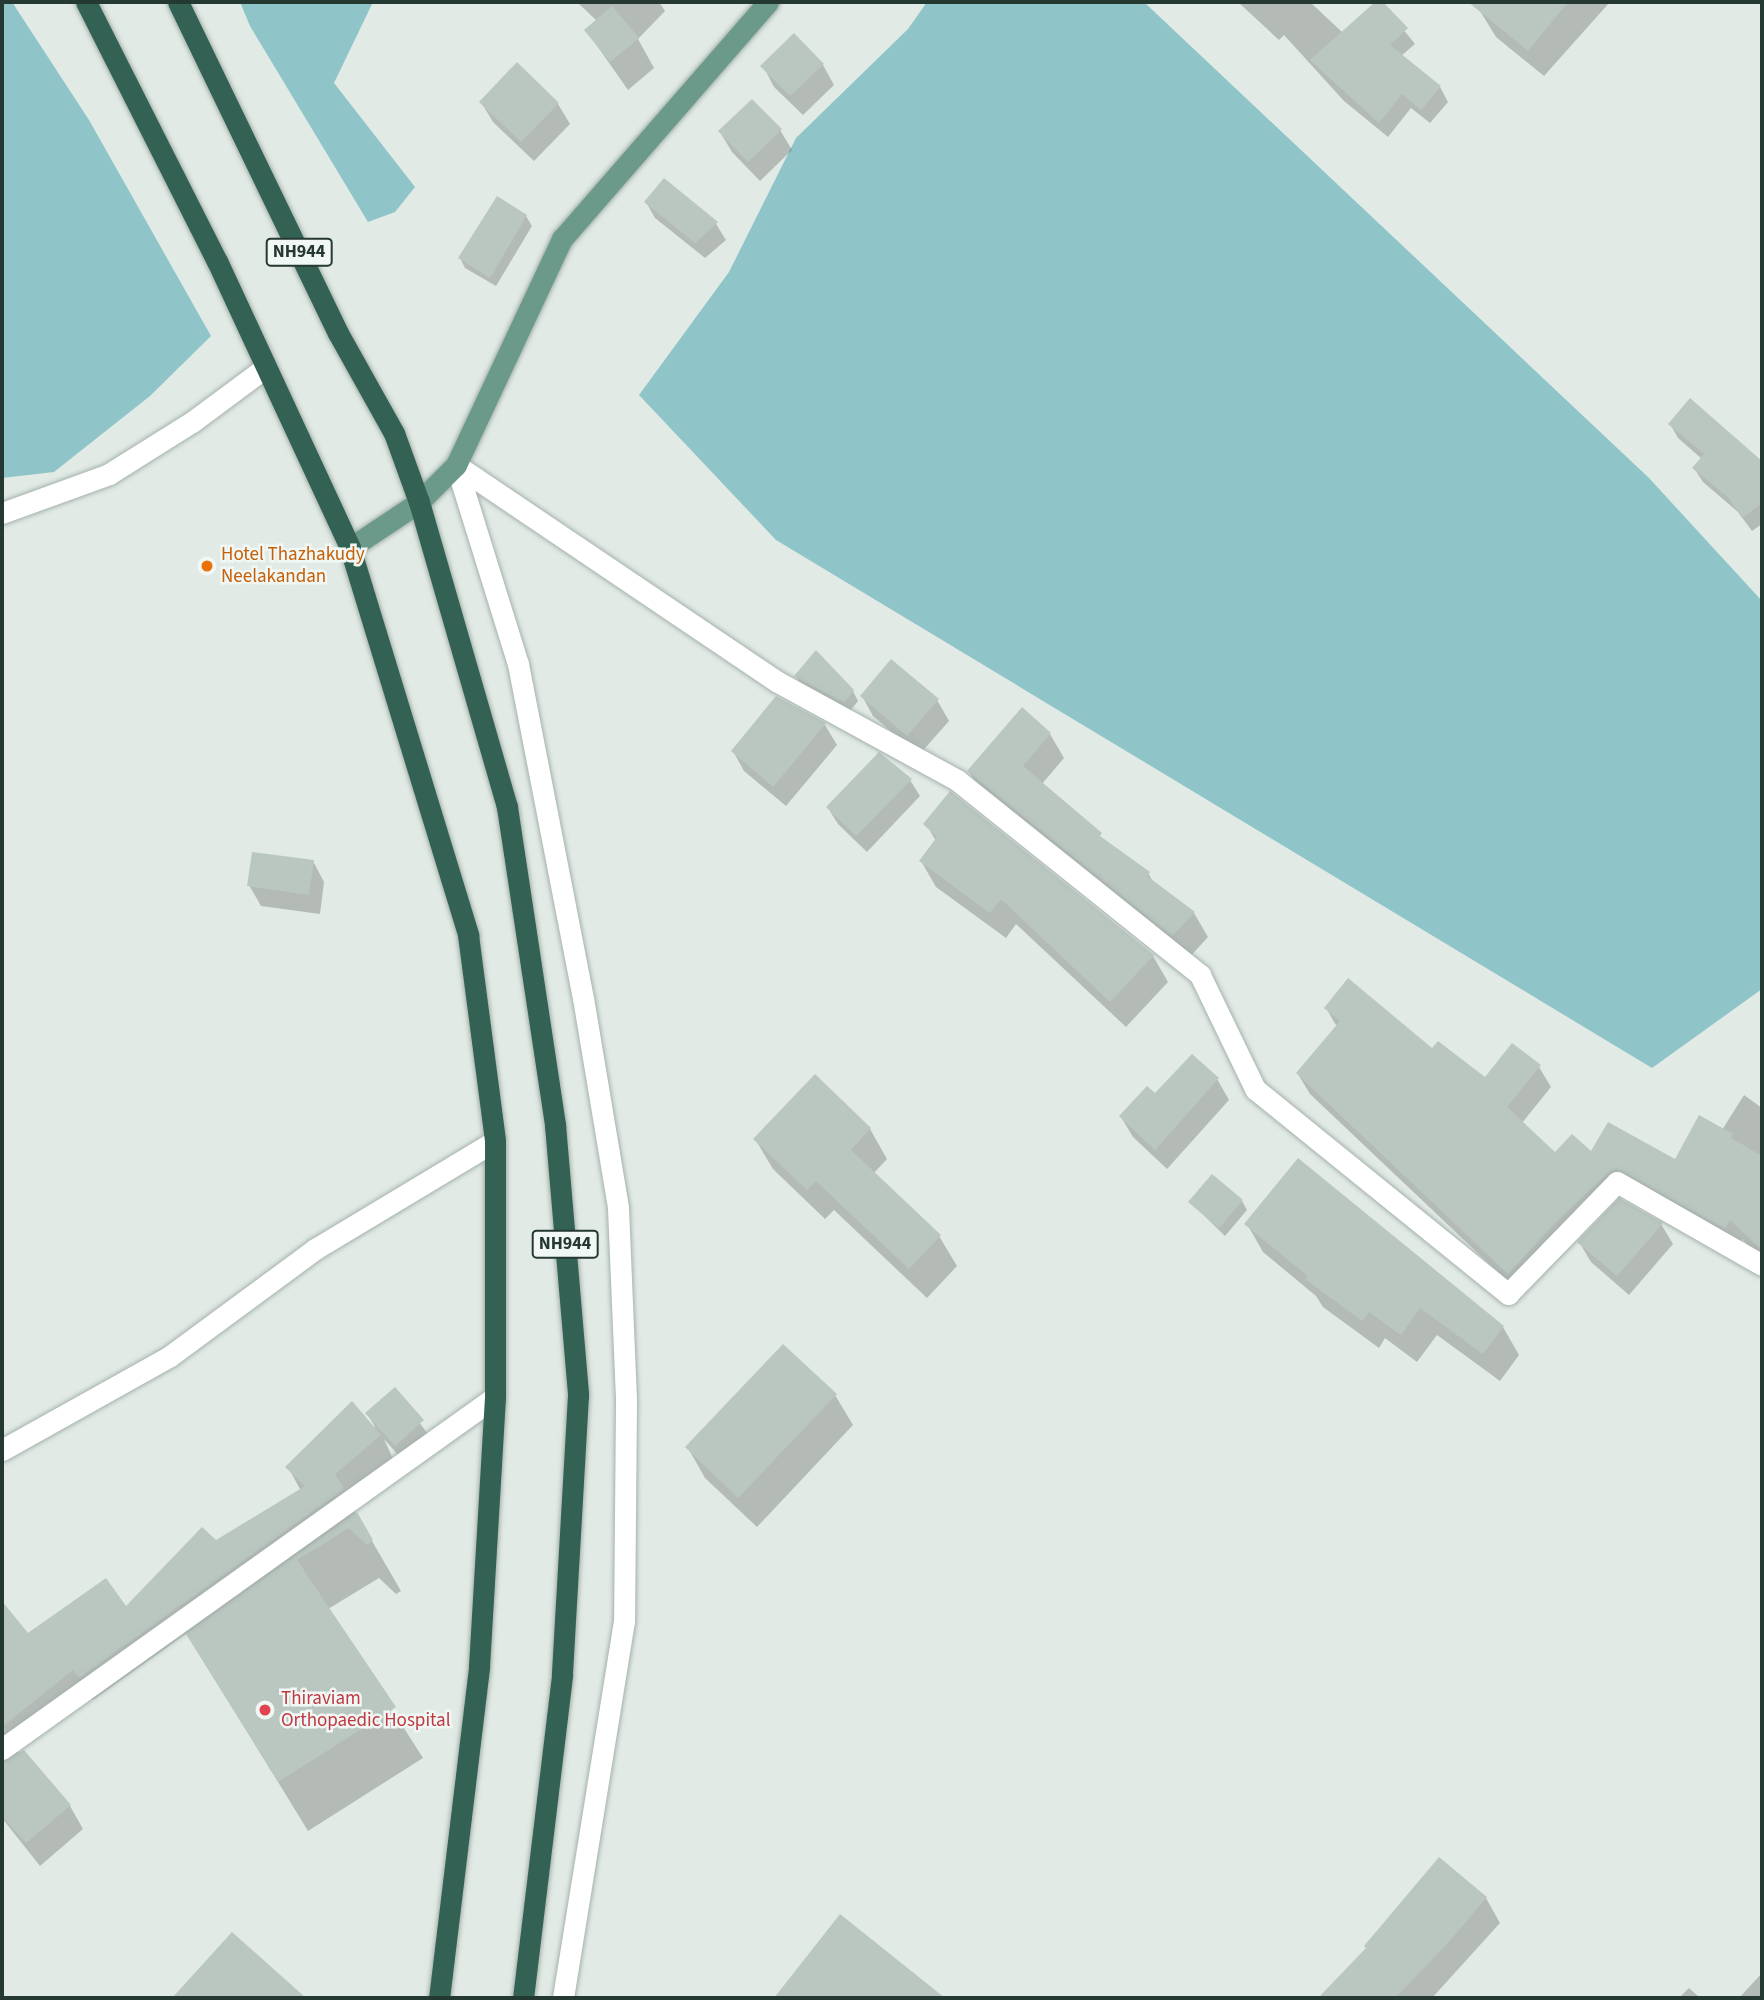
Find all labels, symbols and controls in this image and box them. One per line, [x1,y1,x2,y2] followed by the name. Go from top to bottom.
[264,238,334,266] road number: NH944
[221,544,365,588] place label: Hotel Thazhakudy Neelakandan
[199,558,215,574] marker: Hotel Thazhakudy Neelakandan
[530,1230,600,1259] road number: NH944
[281,1688,450,1732] place label: Thiraviam Orthopaedic Hospital
[255,1700,275,1720] marker: Thiraviam Orthopaedic Hospital

